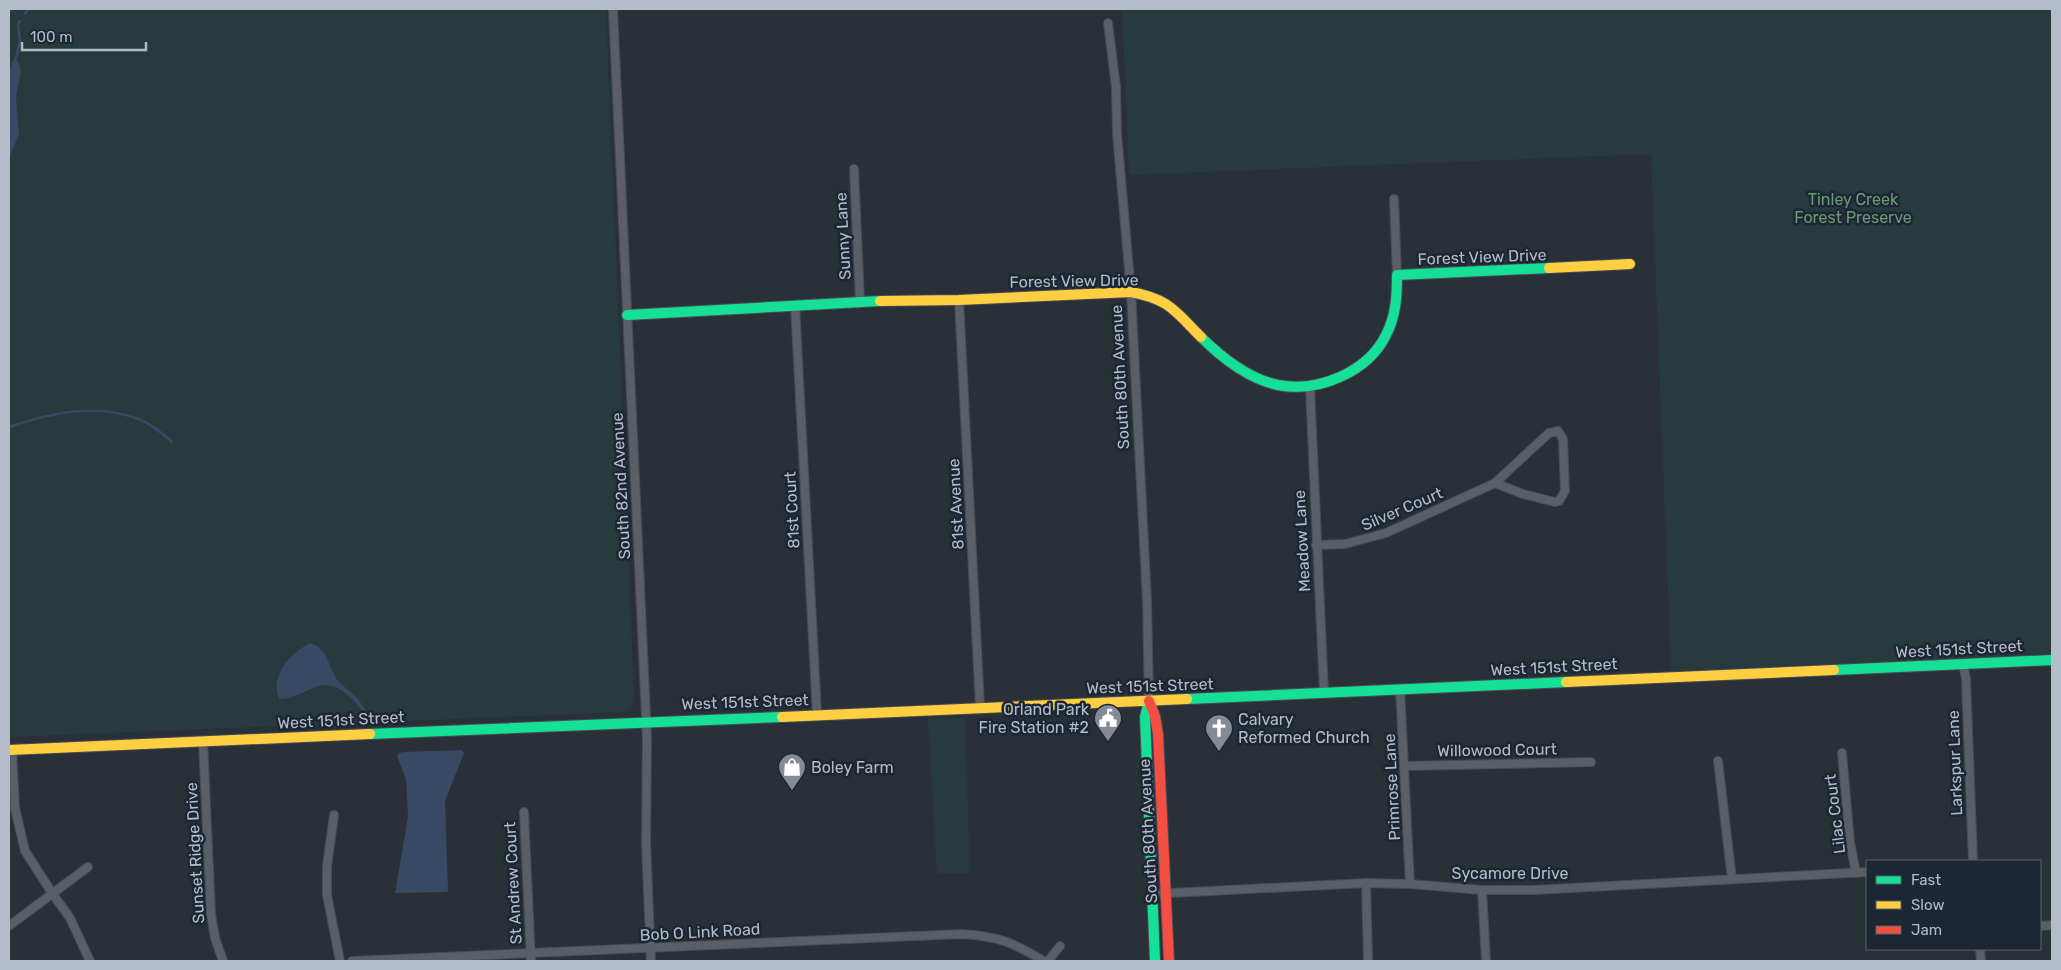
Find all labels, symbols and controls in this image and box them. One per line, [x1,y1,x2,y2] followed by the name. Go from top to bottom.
[22,20,146,52] scale bar
[30,28,72,46] text: 100 m
[1794,190,1912,227] park label: Tinley Creek Forest Preserve
[831,192,855,280] street label: Sunny Lane
[1417,245,1547,269] street label: Forest View Drive
[1009,270,1139,292] street label: Forest View Drive
[1107,304,1133,450] street label: South 80th Avenue
[608,412,634,560] street label: South 82nd Avenue
[944,458,968,550] street label: 81st Avenue
[780,471,804,549] street label: 81st Court
[1358,483,1446,535] street label: Silver Court
[1290,490,1314,592] street label: Meadow Lane
[1895,636,2023,662] street label: West 151st Street
[1490,654,1618,680] street label: West 151st Street
[1086,674,1214,698] street label: West 151st Street
[681,690,809,714] street label: West 151st Street
[979,700,1090,737] place label: Orland Park Fire Station #2
[1093,703,1123,742] public building icon: Orland Park Fire Station #2
[277,707,405,733] street label: West 151st Street
[1238,710,1370,747] place label: Calvary Reformed Church
[1944,710,1966,816] street label: Larkspur Lane
[1204,713,1234,752] church icon: Calvary Reformed Church
[1380,733,1404,841] street label: Primrose Lane
[1437,739,1557,761] street label: Willowood Court
[777,752,807,791] shop icon: Boley Farm
[811,758,894,777] place label: Boley Farm
[1135,758,1161,904] street label: South 80th Avenue
[1821,773,1849,855] street label: Lilac Court
[182,782,208,924] street label: Sunset Ridge Drive
[500,821,526,945] street label: St Andrew Court
[1866,860,2041,950] legend
[1452,864,1568,883] street label: Sycamore Drive
[1911,871,1941,889] text: Fast
[1911,896,1944,914] text: Slow
[639,919,761,945] street label: Bob O Link Road
[1911,921,1942,939] text: Jam

